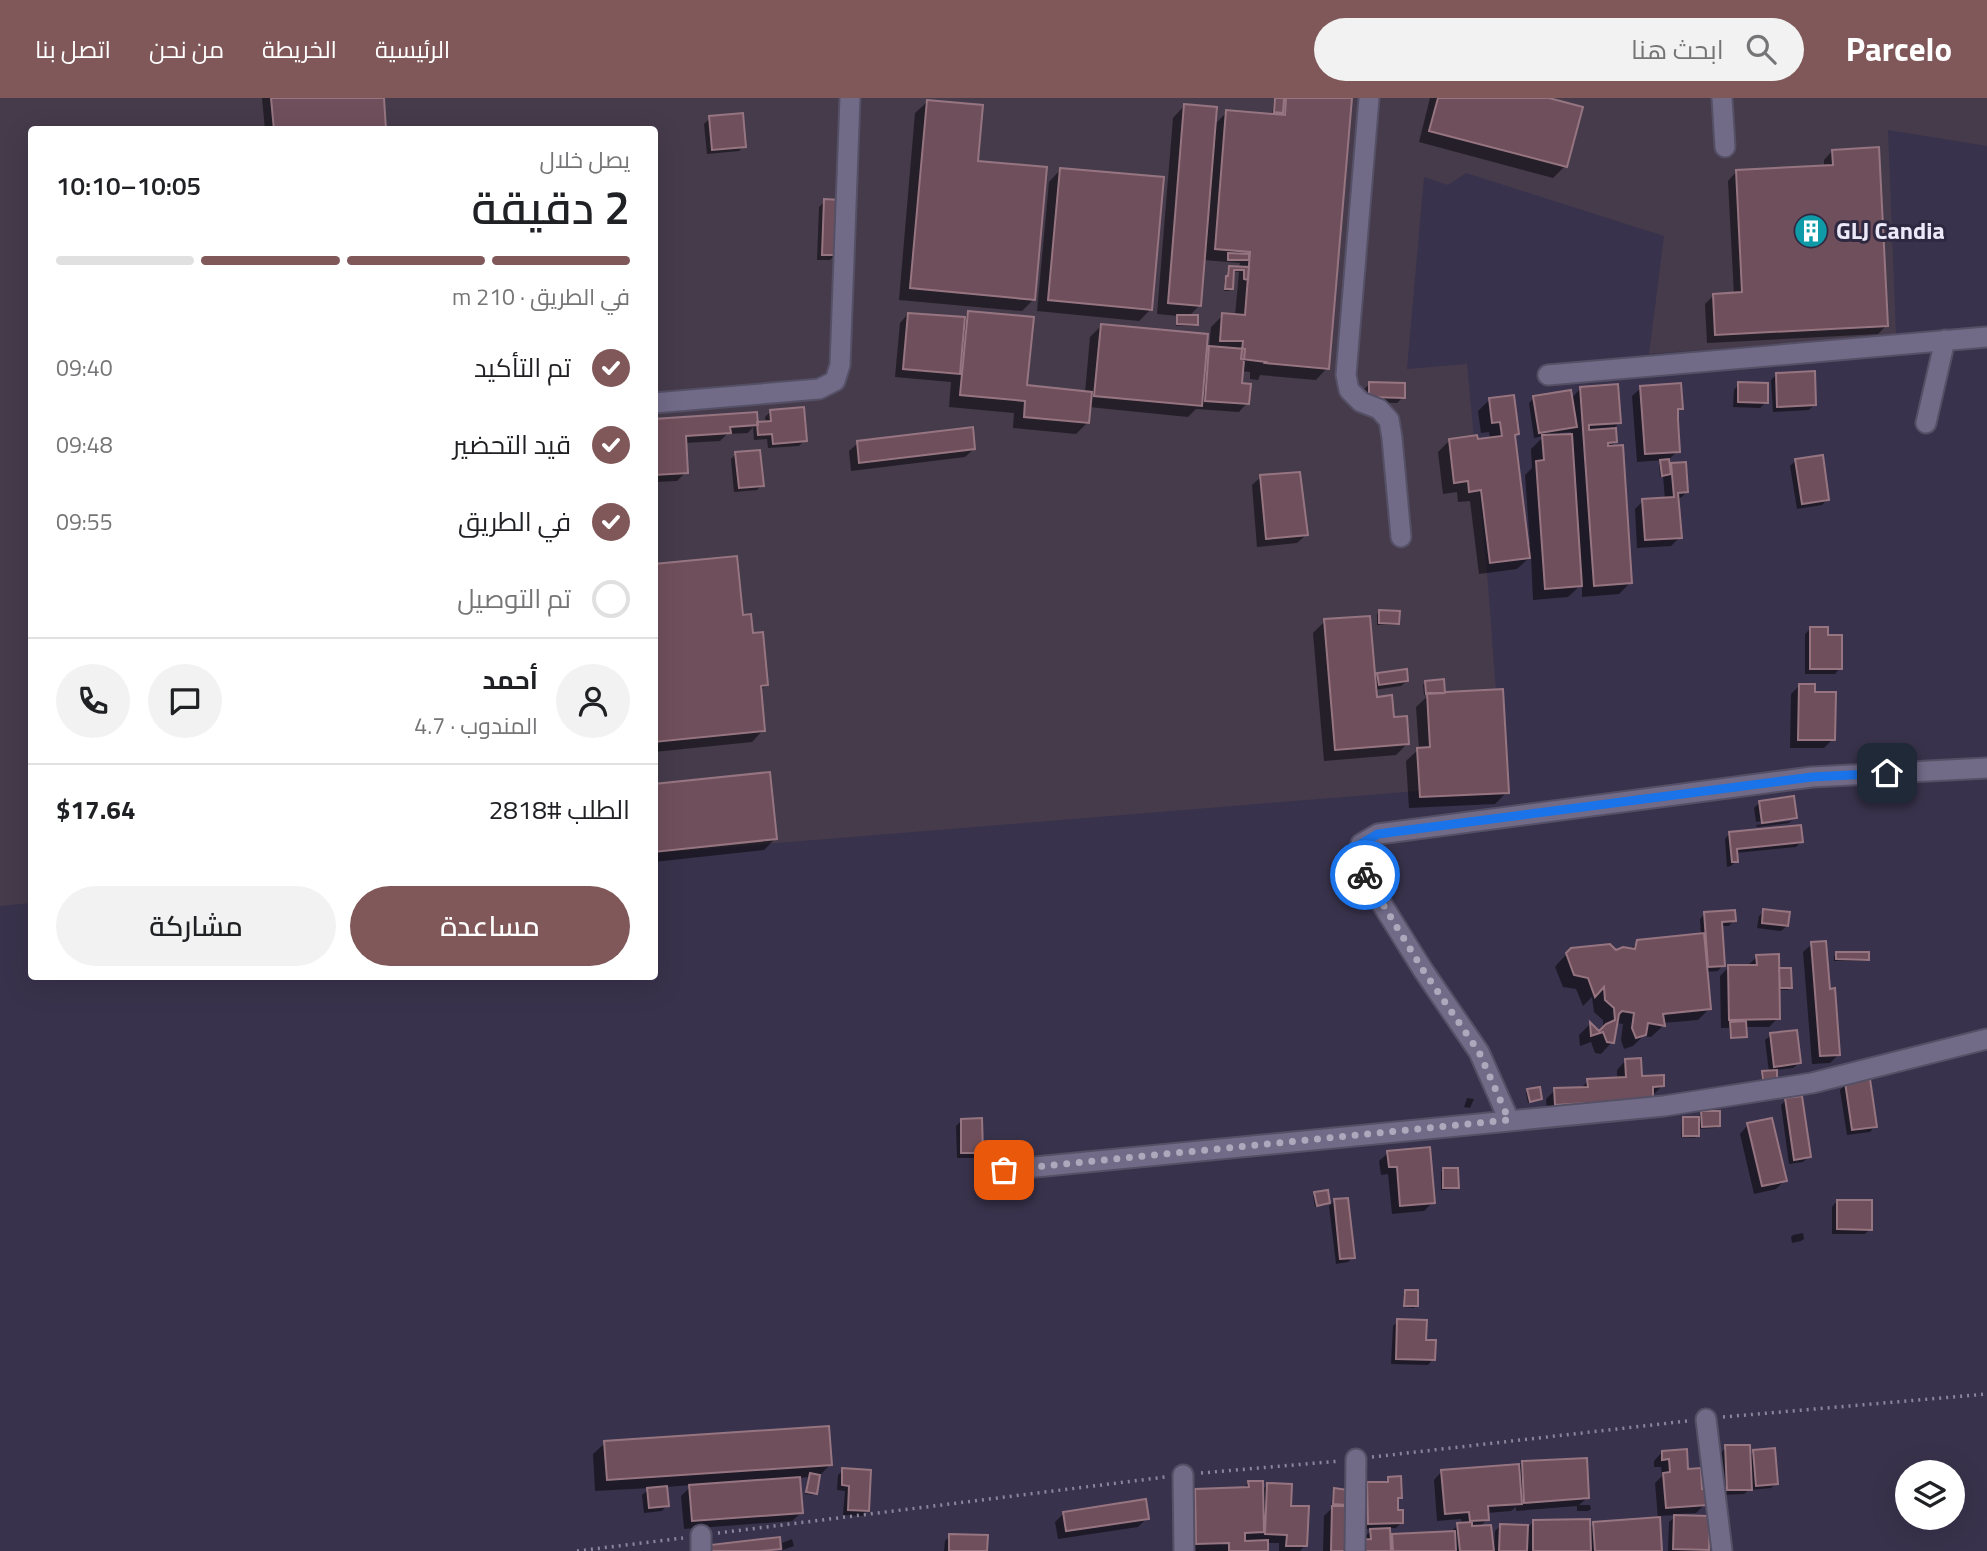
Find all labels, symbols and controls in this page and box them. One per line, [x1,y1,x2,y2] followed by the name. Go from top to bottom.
[1314,18,1804,81] search box
[1846,24,1952,74] text: Parcelo
[1631,30,1724,69] text: ابحث هنا
[1742,30,1780,68] icon: search
[35,31,111,67] text: اتصل بنا
[149,31,224,67] text: من نحن
[262,31,337,67] text: الخريطة
[375,31,450,67] text: الرئيسية
[540,142,630,177] text: يصل خلال
[56,166,201,205] text: 10:05–10:10
[472,172,630,242] text: 2 دقيقة
[1792,212,1830,250] building icon: GLJ Candia
[1836,212,1945,248] place label: GLJ Candia
[452,279,630,314] text: في الطريق · 210 m
[474,348,571,387] text: تم التأكيد
[592,349,630,387] icon: check
[56,350,113,385] text: 09:40
[453,425,571,464] text: قيد التحضير
[592,426,630,464] icon: check
[56,427,113,462] text: 09:48
[458,502,571,541] text: في الطريق
[592,503,630,541] icon: check
[56,504,113,539] text: 09:55
[457,579,571,618] text: تم التوصيل
[482,660,538,699] text: أحمد
[56,664,130,738] button: phone
[148,664,222,738] button: chat
[556,664,630,738] button: person
[414,708,538,743] text: المندوب · 4.7
[1857,743,1917,803] pin
[1868,754,1906,792] icon: home
[56,790,135,829] text: $17.64
[489,790,630,829] text: الطلب #2818
[1330,840,1400,910] courier
[1346,856,1384,894] icon: bike
[56,886,336,966] button: مشاركة
[350,886,630,966] button: مساعدة
[974,1140,1034,1200] pin
[985,1151,1023,1189] icon: bag
[1895,1460,1965,1530] map controls
[1895,1460,1965,1530] button: layers

